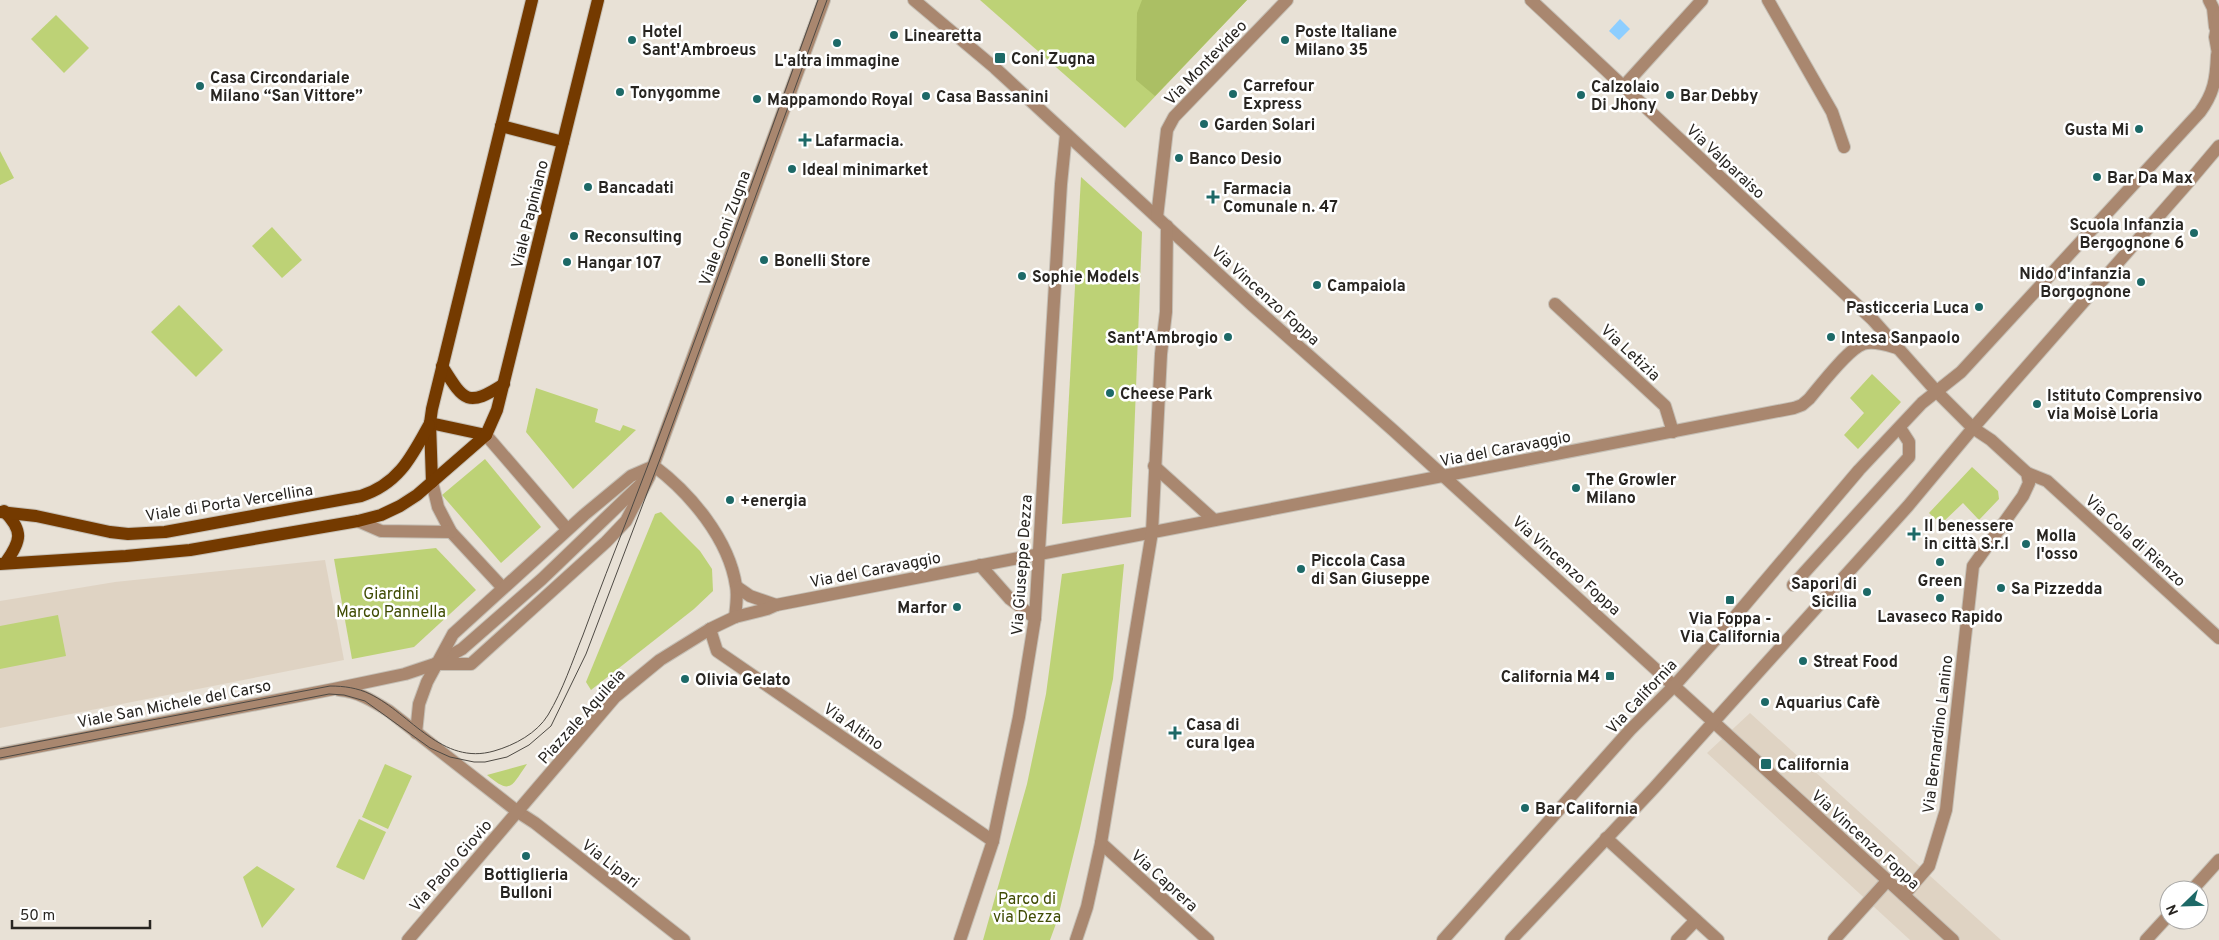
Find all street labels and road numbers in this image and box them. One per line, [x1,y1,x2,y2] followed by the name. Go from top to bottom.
[1161,17,1252,110] street label: Via Montevideo
[1681,121,1768,204] street label: Via Valparaiso
[508,158,554,271] street label: Viale Papiniano
[696,168,756,289] street label: Viale Coni Zugna
[1206,242,1323,351] street label: Via Vincenzo Foppa
[1596,321,1664,386] street label: Via Letizia
[1438,427,1573,472] street label: Via del Caravaggio
[144,481,315,527] street label: Viale di Porta Vercellina
[2080,491,2189,592] street label: Via Cola di Rienzo
[1008,494,1038,636] street label: Via Giuseppe Dezza
[1507,512,1624,621] street label: Via Vincenzo Foppa
[808,548,943,593] street label: Via del Caravaggio
[1919,654,1959,815] street label: Via Bernardino Lanino
[1603,656,1682,739] street label: Via California
[535,666,630,769] street label: Piazzale Aquileia
[76,676,273,734] street label: Viale San Michele del Carso
[819,700,887,756] street label: Via Altino
[1806,786,1923,895] street label: Via Vincenzo Foppa
[406,816,497,917] street label: Via Paolo Giovio
[577,836,643,893] street label: Via Lipari
[1126,846,1201,917] street label: Via Caprera

